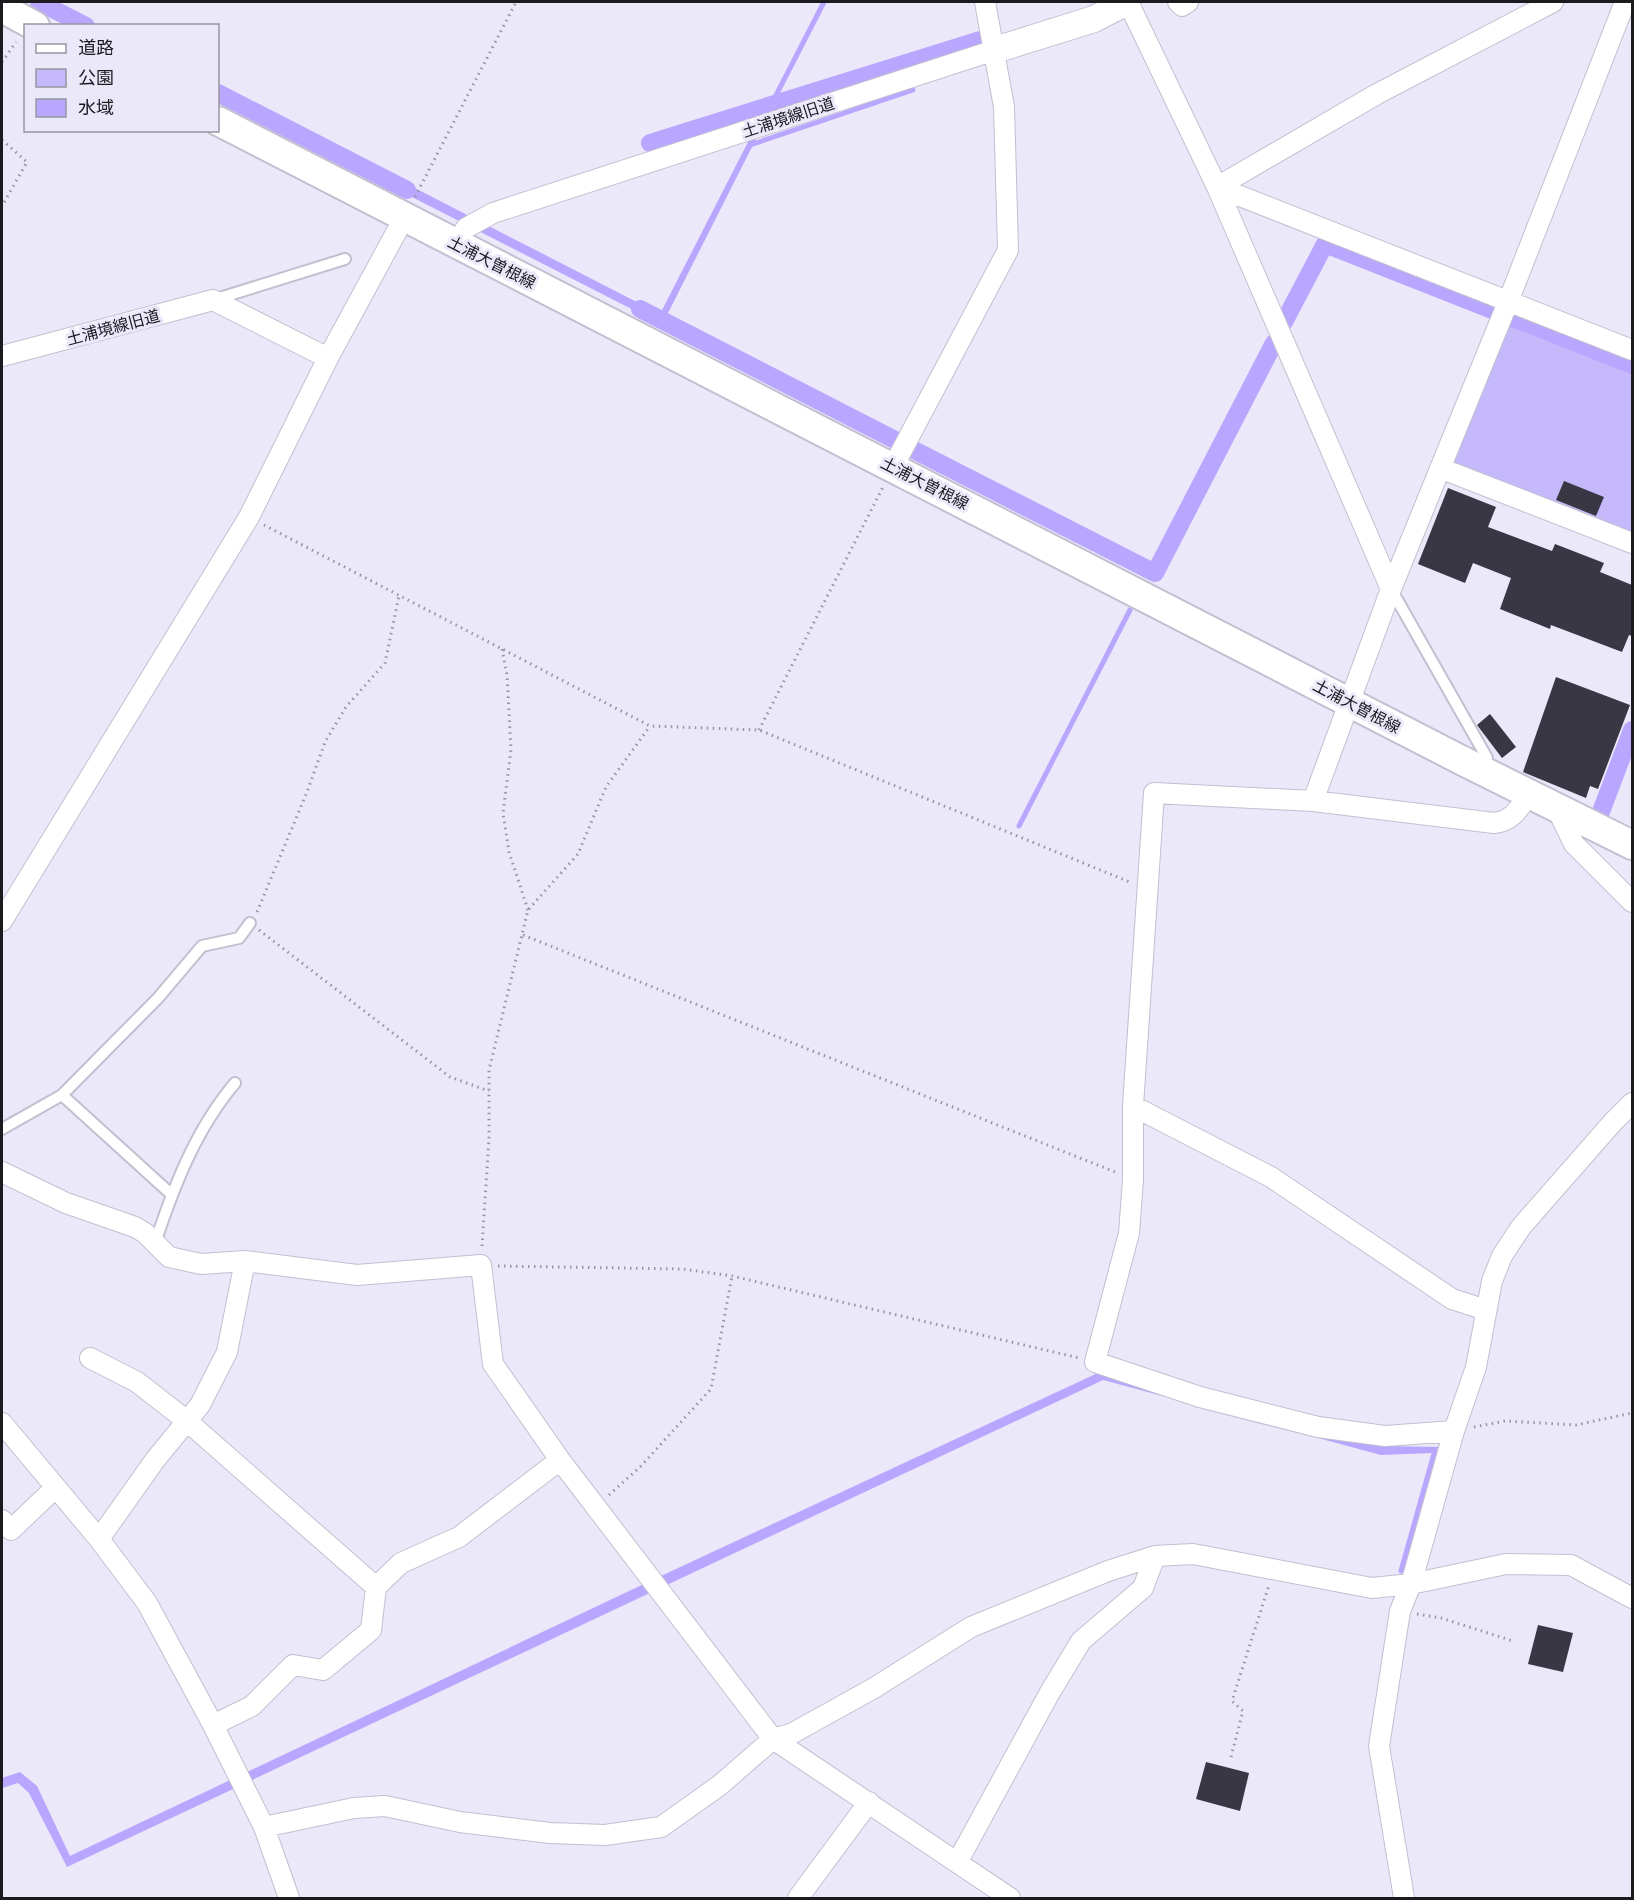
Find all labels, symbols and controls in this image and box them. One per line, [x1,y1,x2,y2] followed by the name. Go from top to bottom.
[24,24,219,132] legend
[78,37,114,59] text: 道路
[78,67,114,89] text: 公園
[740,94,837,142] street label: 土浦境線旧道
[78,97,114,119] text: 水域
[444,232,539,294] street label: 土浦大曽根線
[64,306,162,350] street label: 土浦境線旧道
[877,453,972,515] street label: 土浦大曽根線
[1309,676,1404,738] street label: 土浦大曽根線

